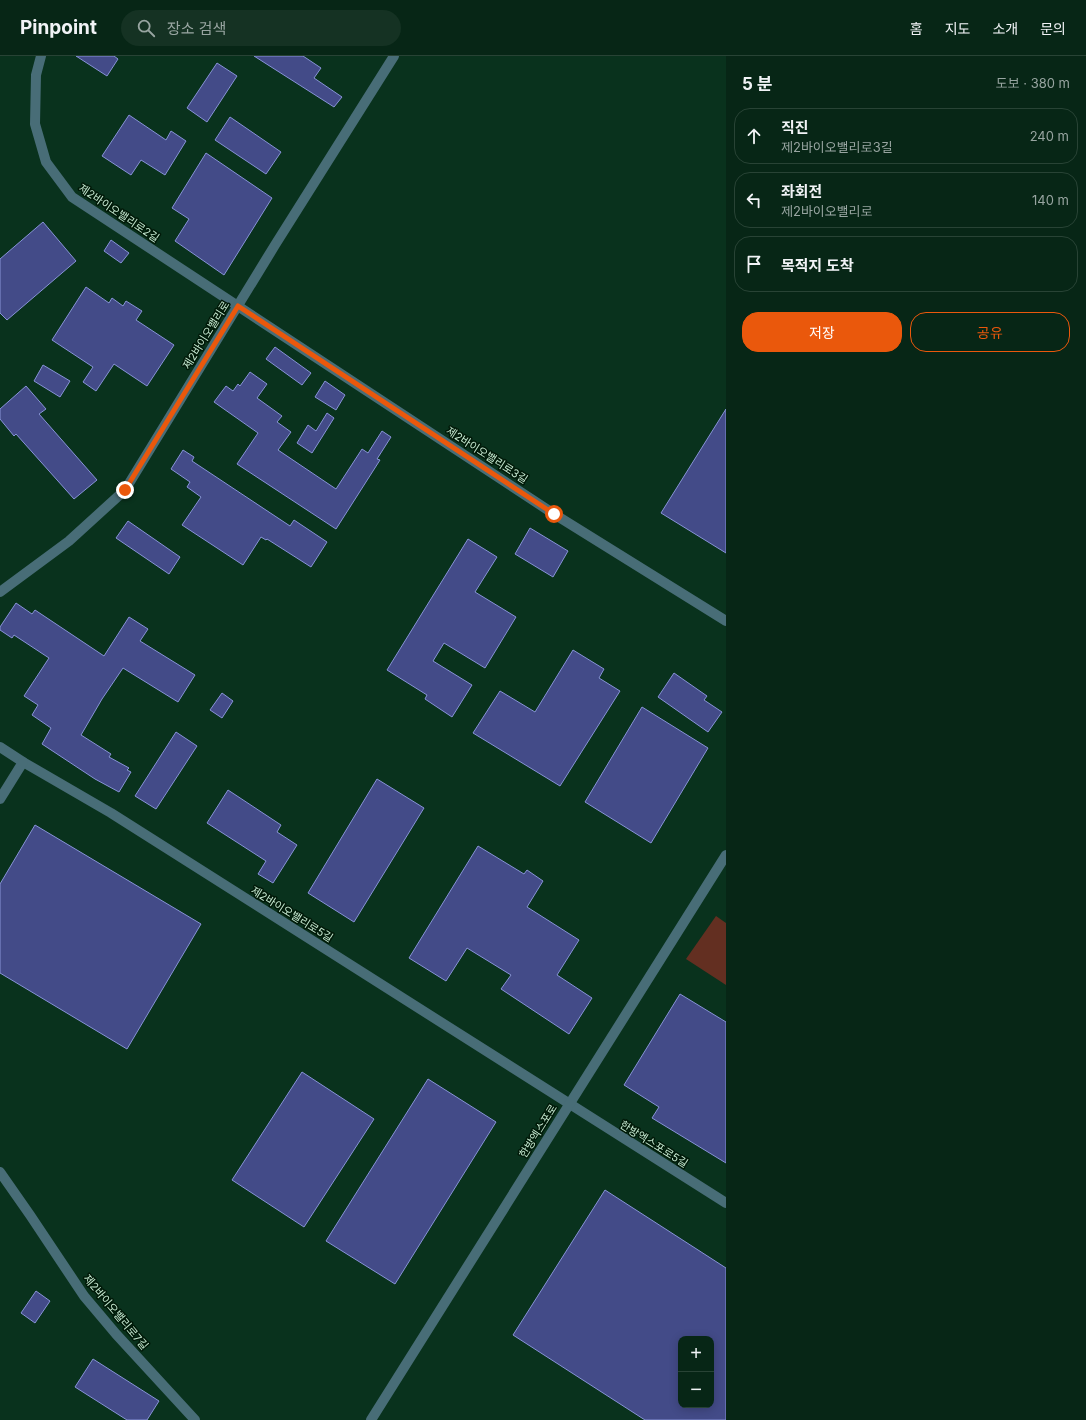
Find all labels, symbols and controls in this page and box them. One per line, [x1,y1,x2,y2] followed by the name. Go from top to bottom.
[121,10,401,46] search box
[20,16,97,39] text: Pinpoint
[135,17,157,39] icon: search
[167,19,226,38] text: 장소 검색
[910,20,923,37] text: 홈
[945,20,970,37] text: 지도
[992,20,1018,37] text: 소개
[1040,20,1066,37] text: 문의
[742,74,773,94] text: 5 분
[996,75,1070,91] text: 도보 · 380 m
[781,118,809,137] text: 직진
[743,125,765,147] icon: ahead
[1030,128,1069,144] text: 240 m
[781,139,893,155] text: 제2바이오밸리로3길
[76,181,162,245] street label: 제2바이오밸리로2길
[781,182,822,201] text: 좌회전
[743,189,765,211] icon: left
[1032,192,1069,208] text: 140 m
[781,203,873,219] text: 제2바이오밸리로
[743,253,765,275] icon: arrive
[781,256,854,275] text: 목적지 도착
[180,298,232,372] street label: 제2바이오밸리로
[742,312,902,352] button: 저장
[910,312,1070,352] button: 공유
[444,423,530,487] street label: 제2바이오밸리로3길
[116,481,134,499] route end
[545,505,563,523] route start
[248,883,336,945] street label: 제2바이오밸리로5길
[516,1102,560,1160] street label: 한방엑스포로
[617,1118,691,1170] street label: 한방엑스포로5길
[80,1272,152,1352] street label: 제2바이오밸리로7길
[678,1336,714,1408] map controls
[678,1336,714,1372] button: +
[678,1372,714,1408] button: −

